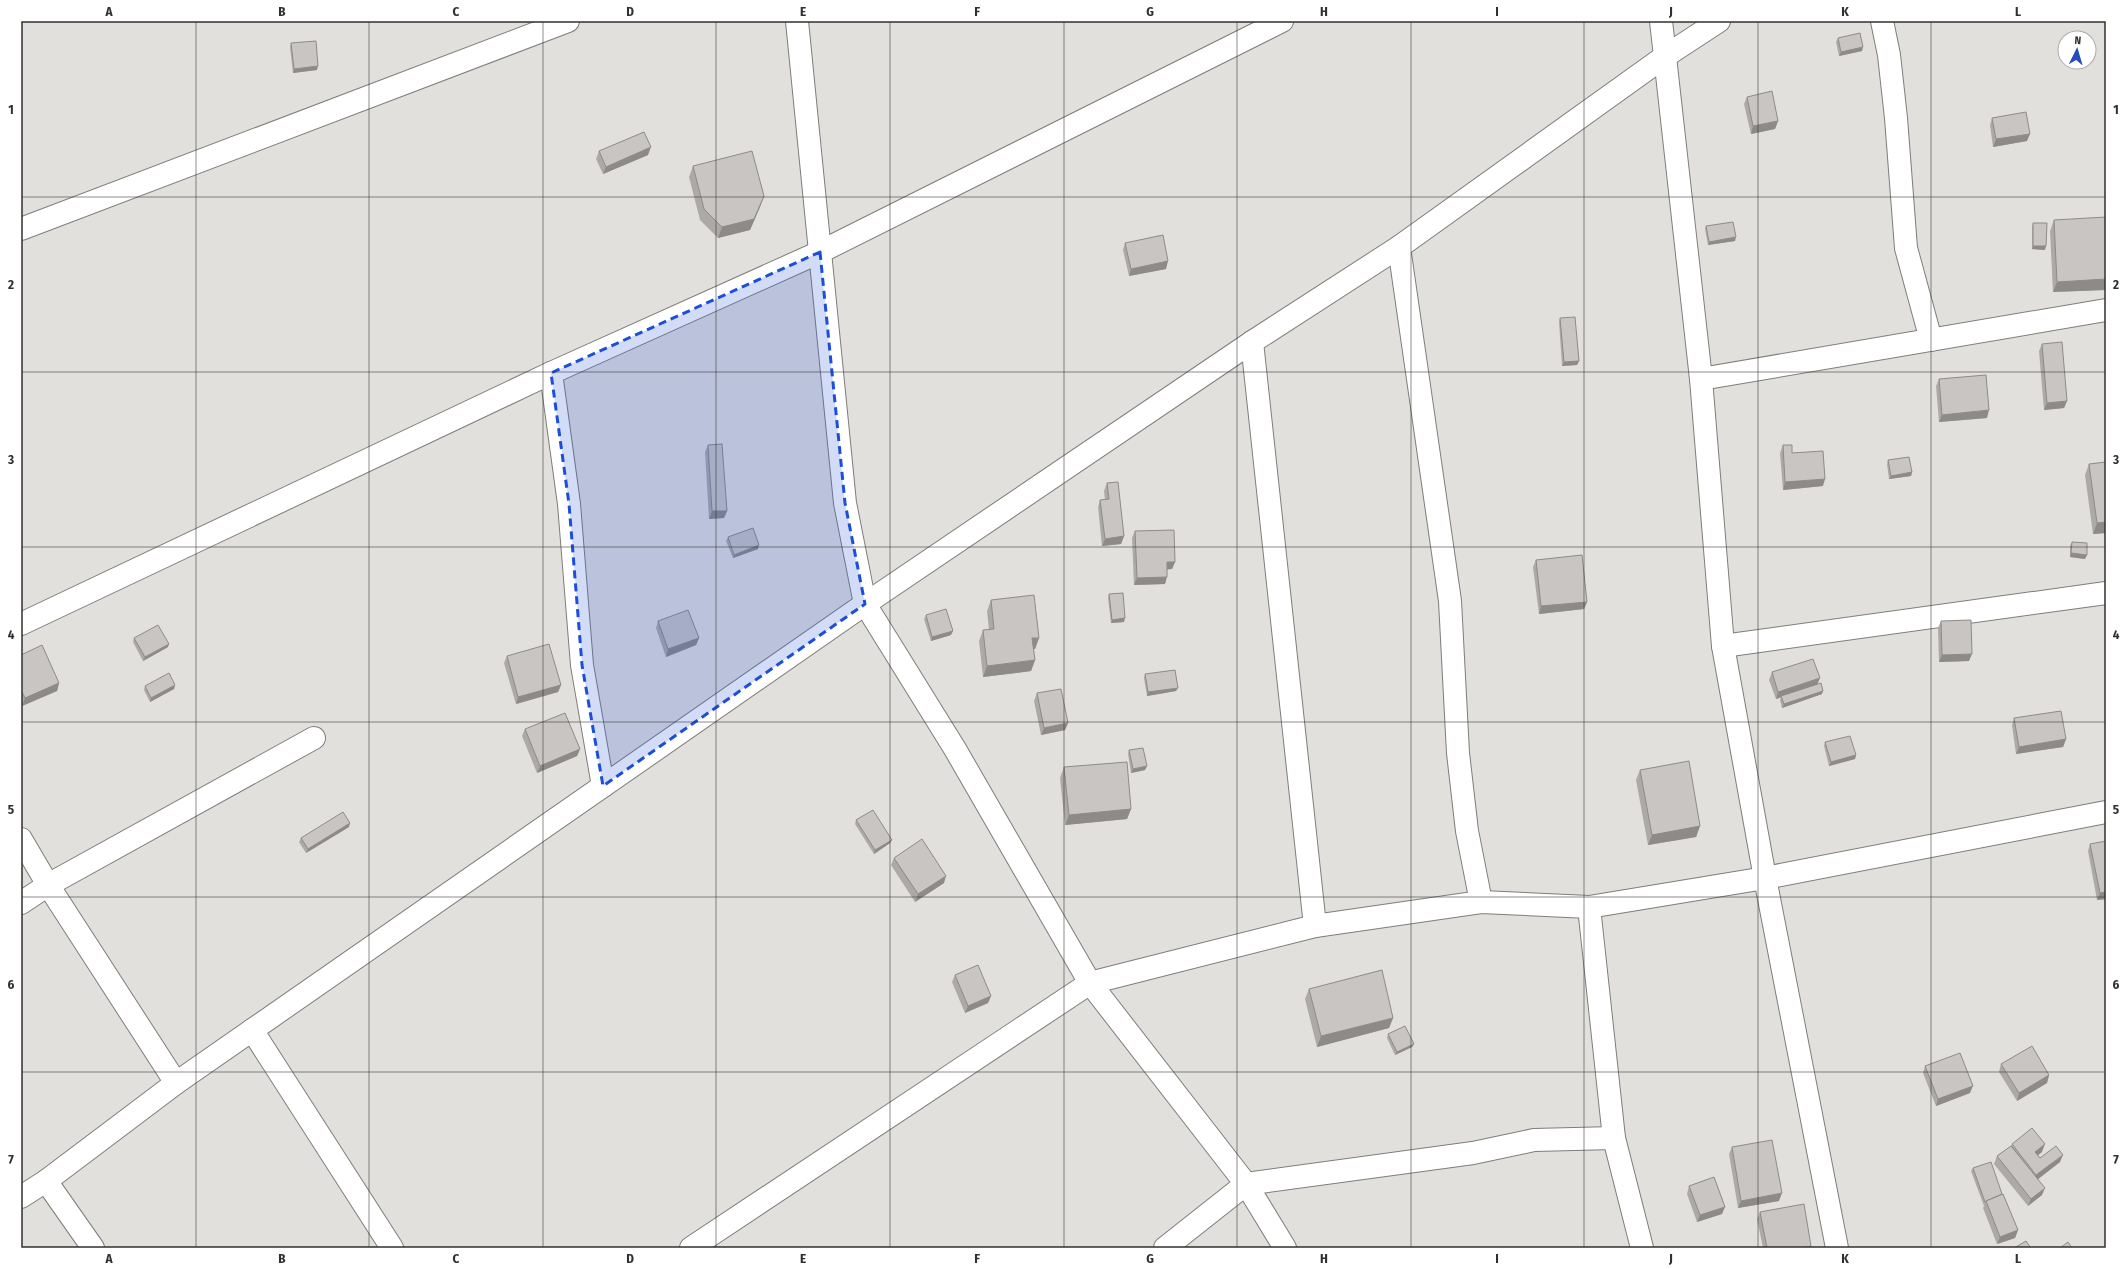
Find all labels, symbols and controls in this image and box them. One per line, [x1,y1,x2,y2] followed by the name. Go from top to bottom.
[104,4,113,19] text: A
[278,4,286,19] text: B
[453,4,460,19] text: C
[626,4,634,19] text: D
[800,4,806,19] text: E
[974,4,980,19] text: F
[1146,4,1154,19] text: G
[1320,4,1328,19] text: H
[1495,4,1499,19] text: I
[1668,4,1673,19] text: J
[1841,4,1849,19] text: K
[2015,4,2021,19] text: L
[2057,30,2097,70] north arrow
[2074,34,2082,47] text: N
[8,102,14,117] text: 1
[2113,102,2119,117] text: 1
[7,277,14,292] text: 2
[2112,277,2119,292] text: 2
[7,452,14,467] text: 3
[2112,452,2119,467] text: 3
[8,627,15,642] text: 4
[2113,627,2120,642] text: 4
[8,802,14,817] text: 5
[2113,802,2119,817] text: 5
[8,977,15,992] text: 6
[2113,977,2120,992] text: 6
[8,1152,14,1167] text: 7
[2113,1152,2119,1167] text: 7
[104,1251,113,1266] text: A
[278,1251,286,1266] text: B
[453,1251,460,1266] text: C
[626,1251,634,1266] text: D
[800,1251,806,1266] text: E
[974,1251,980,1266] text: F
[1146,1251,1154,1266] text: G
[1320,1251,1328,1266] text: H
[1495,1251,1499,1266] text: I
[1668,1251,1673,1266] text: J
[1841,1251,1849,1266] text: K
[2015,1251,2021,1266] text: L

